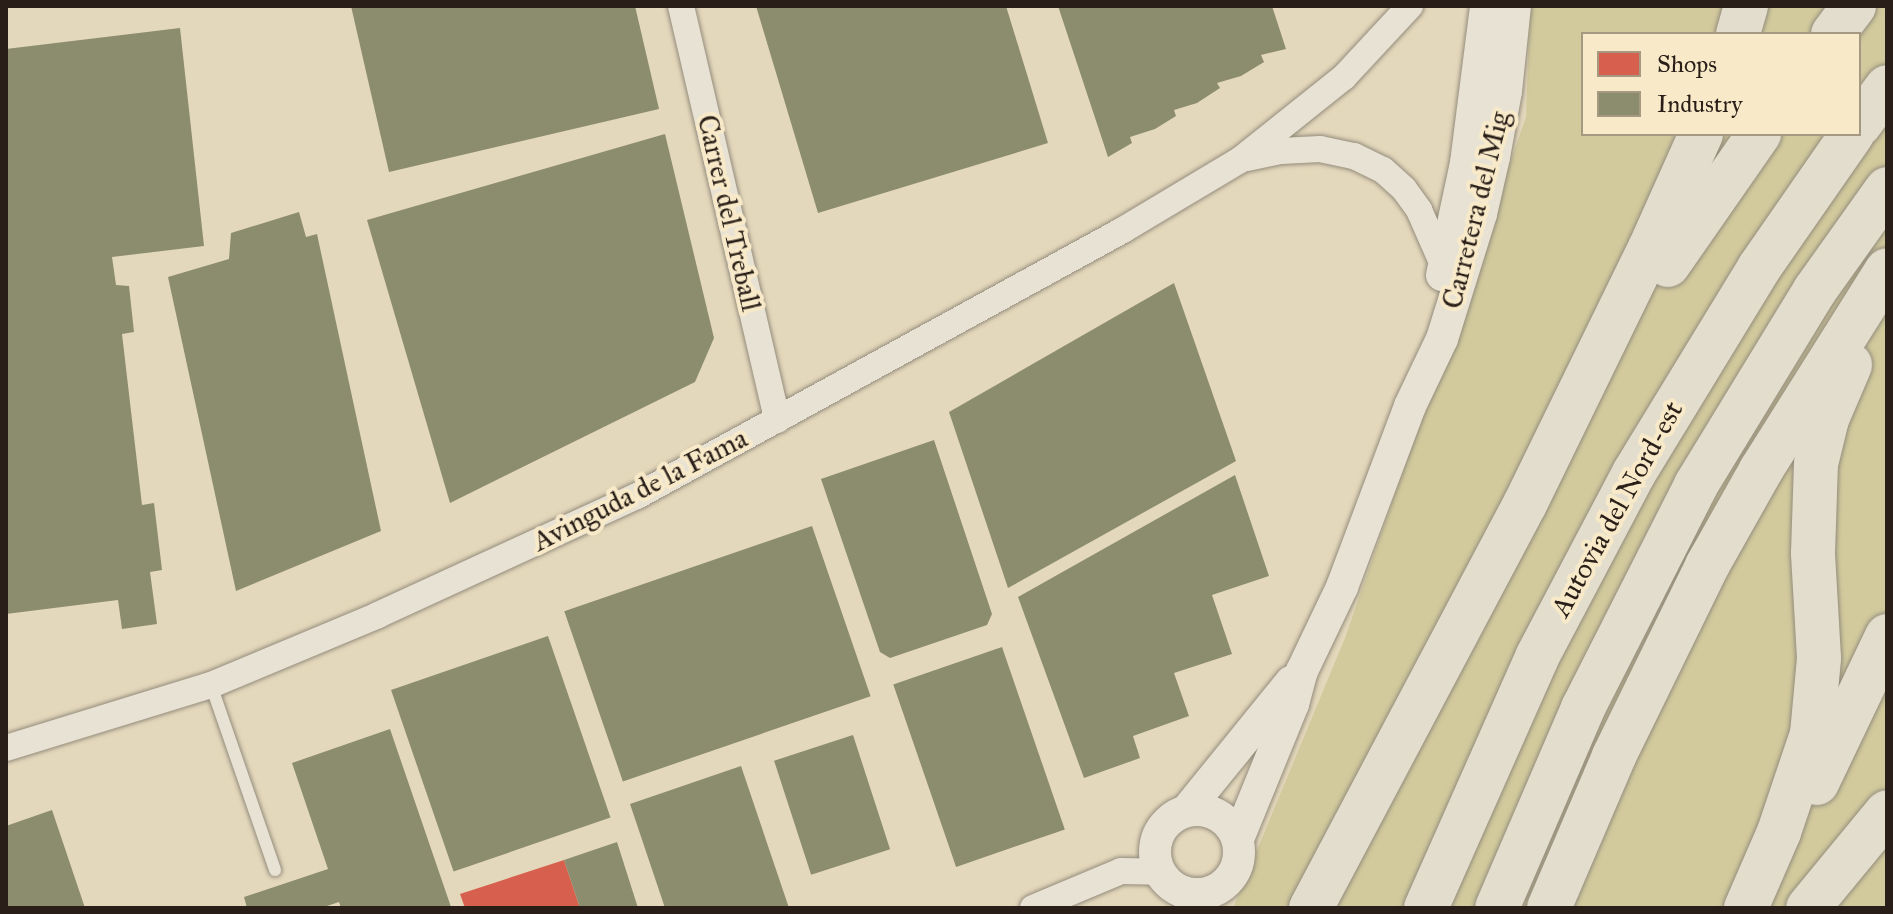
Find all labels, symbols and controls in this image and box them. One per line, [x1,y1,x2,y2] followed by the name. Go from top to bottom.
[1581,32,1861,136] legend
[1657,49,1717,79] text: Shops
[1657,89,1743,119] text: Industry
[1435,108,1517,312] street label: Carretera del Mig
[690,112,768,314] street label: Carrer del Treball
[1544,395,1690,623] street label: Autovia del Nord-est
[527,421,753,559] street label: Avinguda de la Fama

